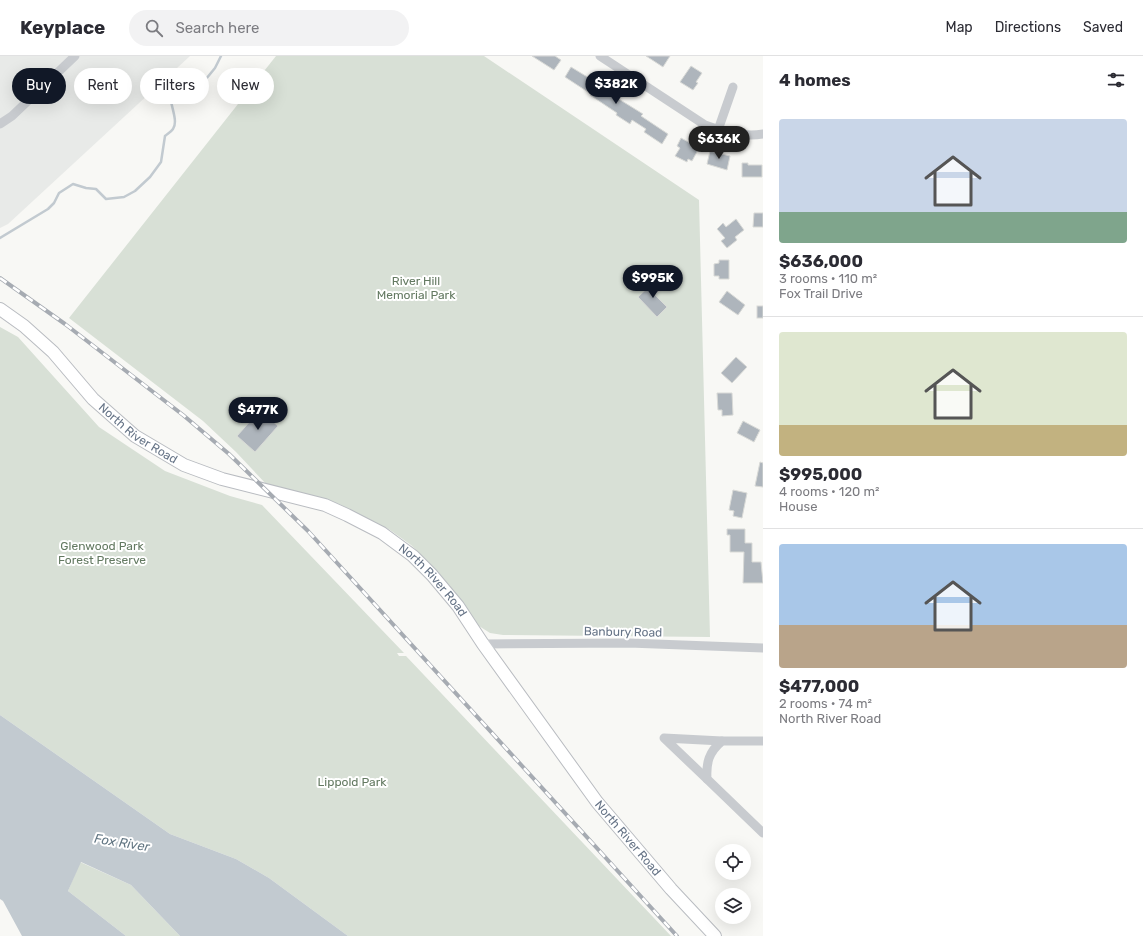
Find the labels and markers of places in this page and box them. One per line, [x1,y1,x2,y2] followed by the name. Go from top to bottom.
[588,71,644,105] pin: $382K
[691,126,747,160] pin: $636K
[625,265,681,299] pin: $995K
[230,397,286,431] pin: $477K

